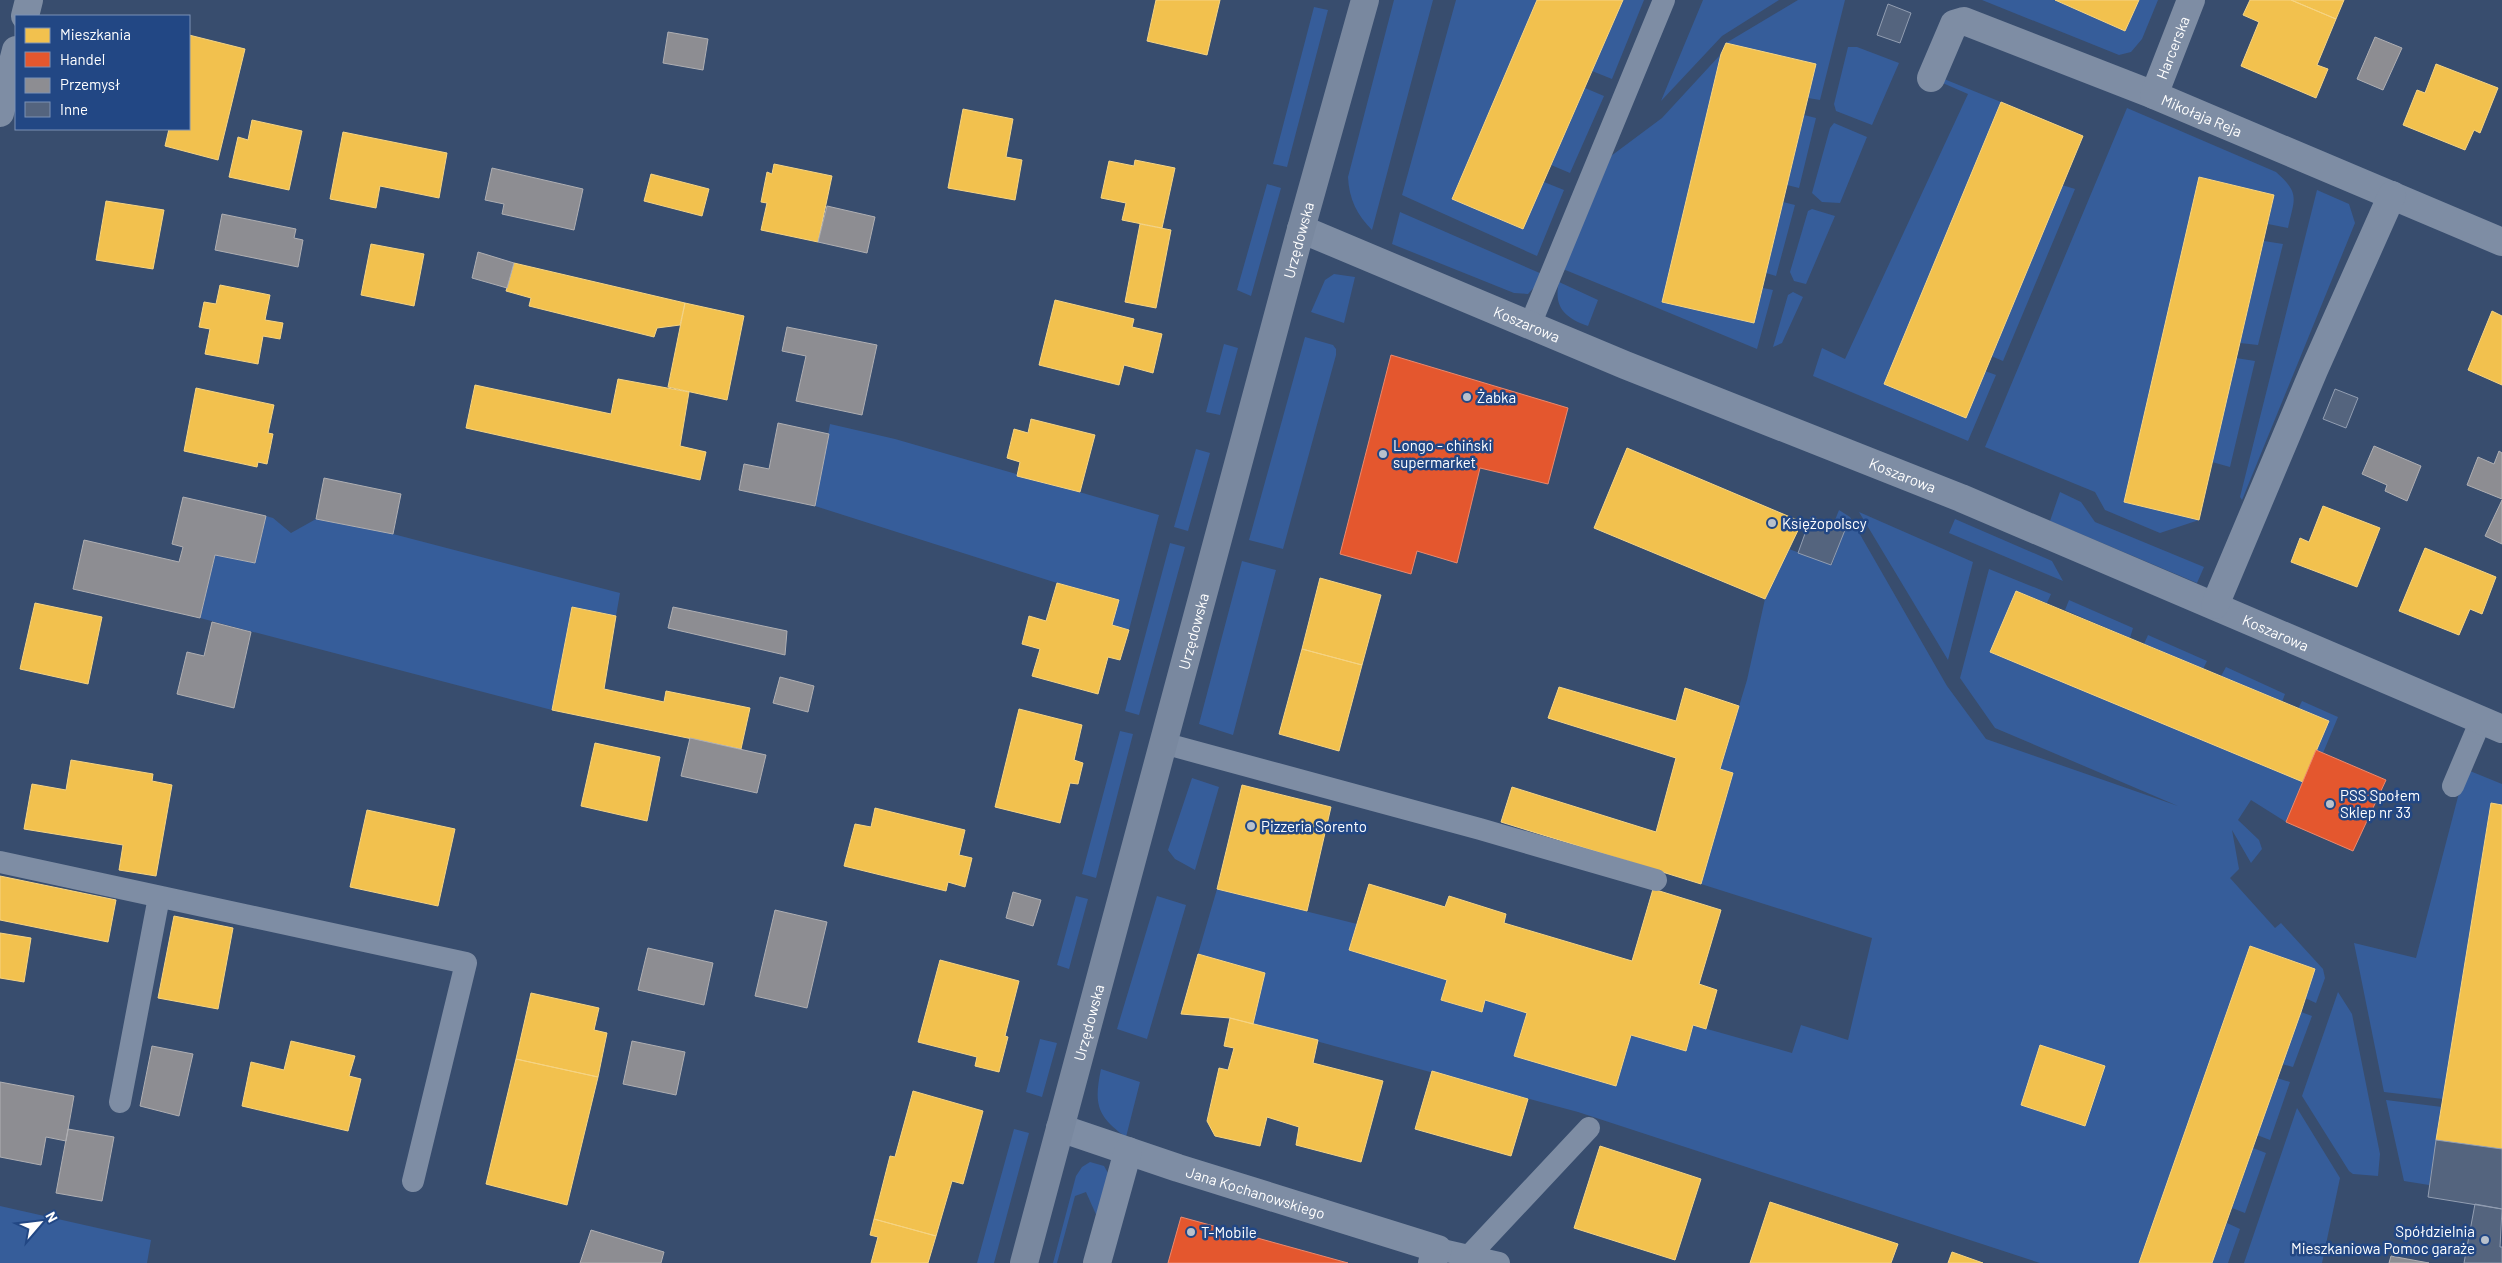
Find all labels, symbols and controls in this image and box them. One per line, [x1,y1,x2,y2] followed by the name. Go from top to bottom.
[2152,13,2193,82] street label: Harcerska
[15,15,190,130] legend
[60,25,131,43] text: Mieszkania
[60,50,105,68] text: Handel
[60,75,120,93] text: Przemysł
[2159,90,2245,140] street label: Mikołaja Reja
[60,100,88,118] text: Inne
[1279,200,1317,280] street label: Urzędowska
[1491,302,1563,346] street label: Koszarowa
[1477,388,1516,406] place label: Żabka
[1461,391,1473,403] marker: Żabka
[1393,436,1492,471] place label: Longo - chiński supermarket
[1377,448,1389,460] marker: Longo - chiński supermarket
[1867,454,1939,496] street label: Koszarowa
[1782,514,1867,532] place label: Księżopolscy
[1766,517,1778,529] marker: Księżopolscy
[1174,591,1212,672] street label: Urzędowska
[2240,610,2312,654] street label: Koszarowa
[2340,786,2420,821] place label: PSS Społem Sklep nr 33
[2324,798,2336,810] marker: PSS Społem Sklep nr 33
[1261,817,1367,835] place label: Pizzeria Sorento
[1245,820,1257,832] marker: Pizzeria Sorento
[1070,982,1107,1063] street label: Urzędowska
[1184,1162,1328,1222] street label: Jana Kochanowskiego
[15,1198,65,1248] north arrow
[42,1209,62,1225] text: N
[2291,1222,2475,1257] place label: Spółdzielnia Mieszkaniowa Pomoc garaże
[1201,1223,1257,1241] place label: T-Mobile
[1185,1226,1197,1238] marker: T-Mobile
[2479,1234,2491,1246] marker: Spółdzielnia Mieszkaniowa Pomoc garaże

